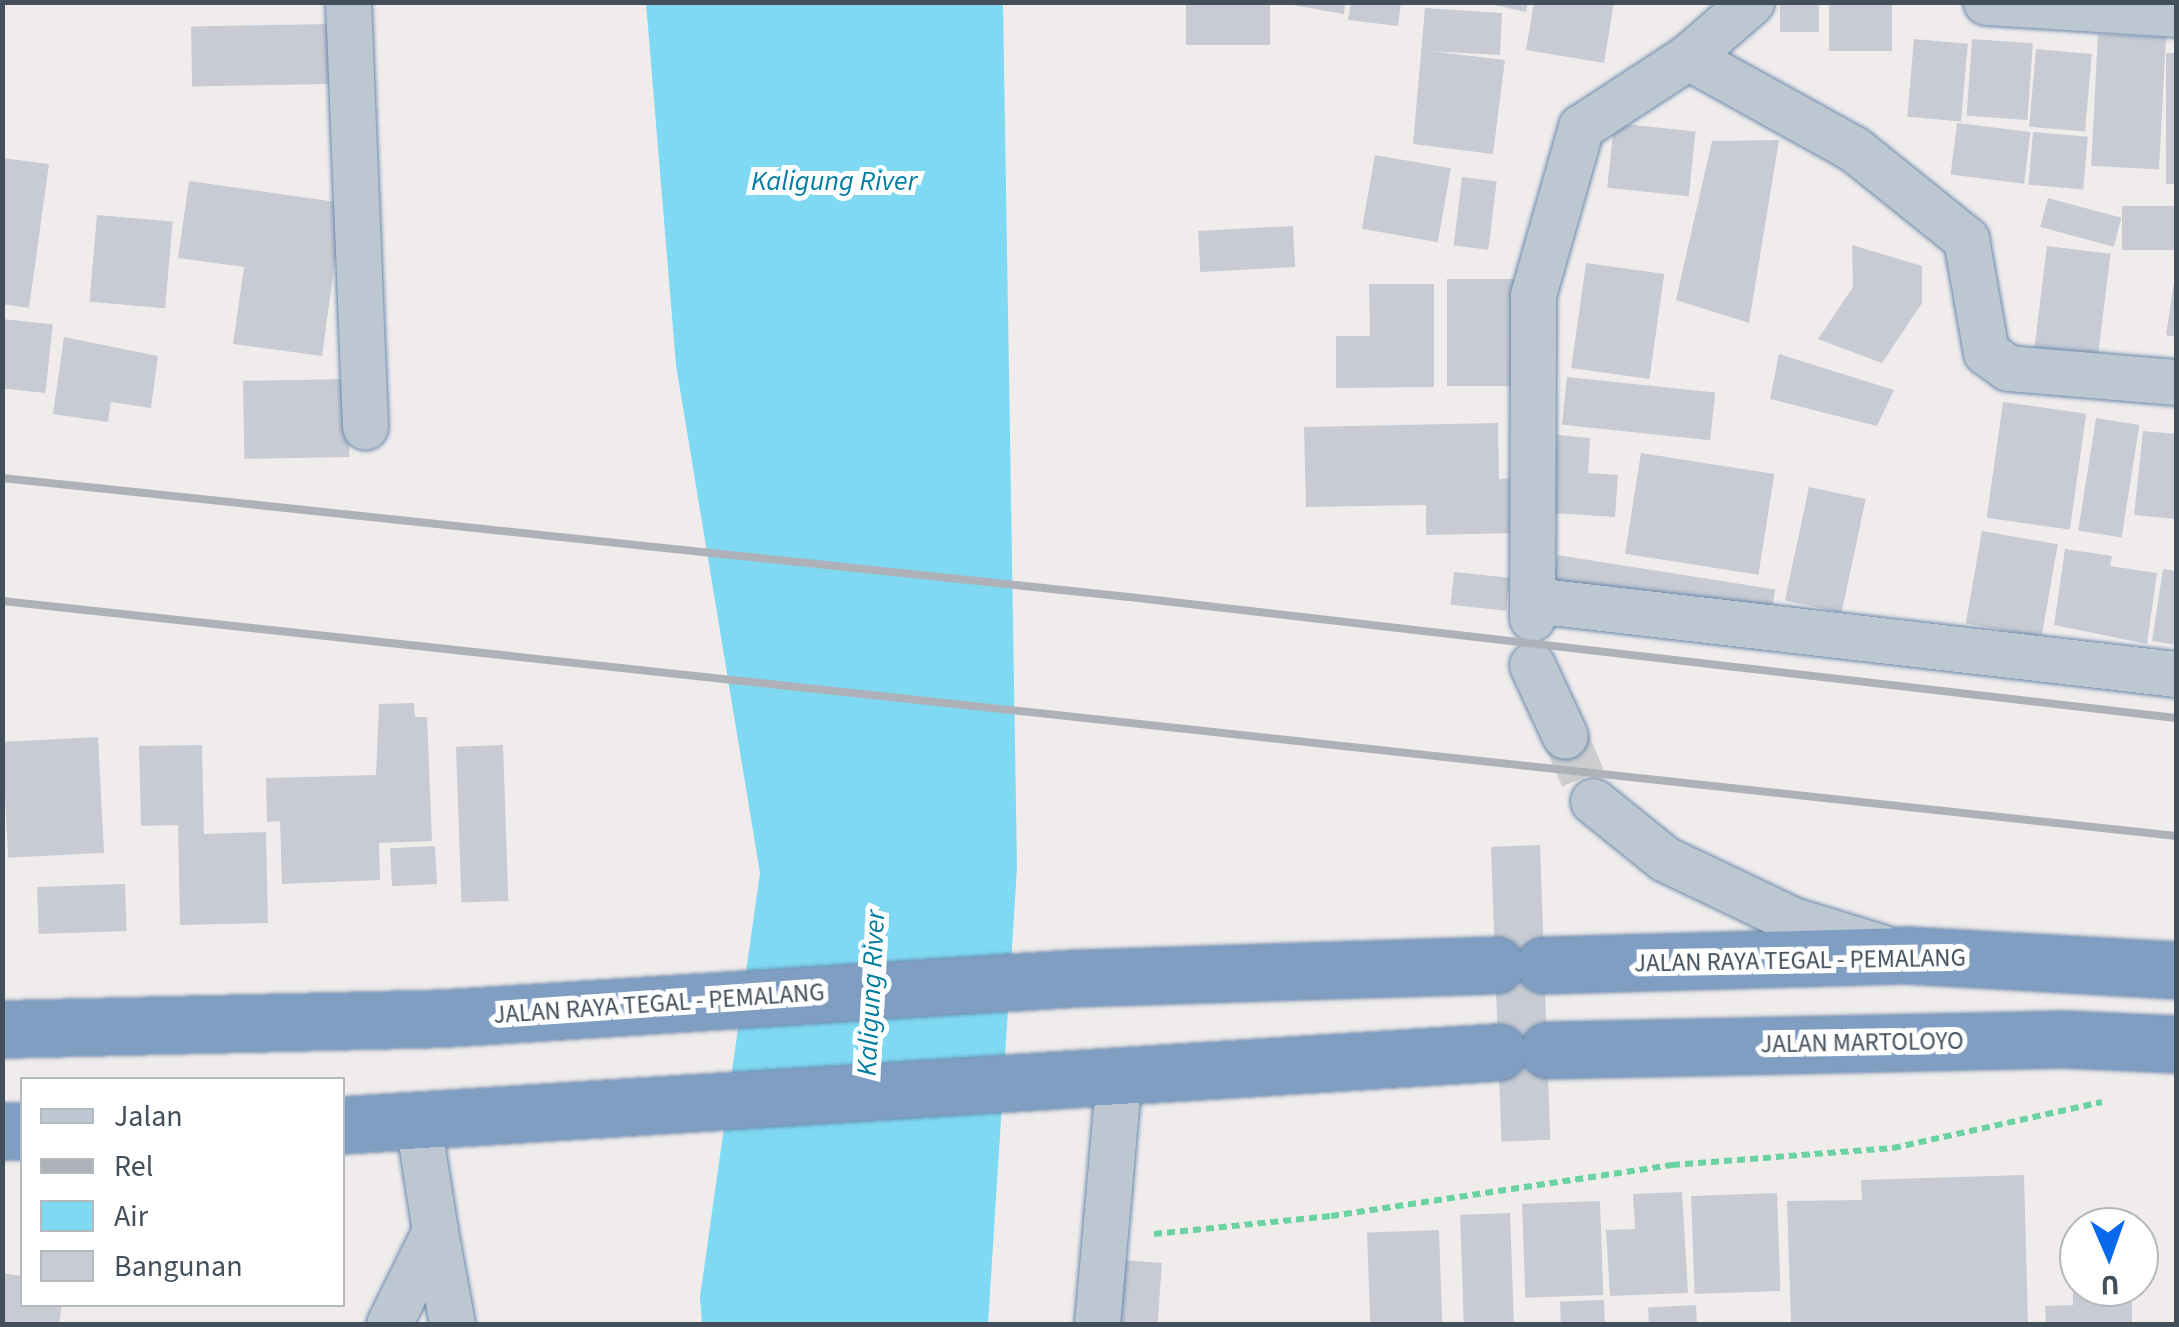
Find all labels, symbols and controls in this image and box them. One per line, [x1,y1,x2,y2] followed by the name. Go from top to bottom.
[751,164,917,198] water label: Kaligung River
[850,909,892,1077] water label: Kaligung River
[1634,943,1966,979] street label: JALAN RAYA TEGAL - PEMALANG
[492,977,826,1031] street label: JALAN RAYA TEGAL - PEMALANG
[1760,1026,1964,1060] street label: JALAN MARTOLOYO
[20,1077,345,1307] legend
[114,1095,183,1138] text: Jalan
[114,1145,153,1188] text: Rel
[114,1195,148,1238] text: Air
[2059,1207,2159,1307] north arrow
[114,1245,243,1288] text: Bangunan
[2100,1265,2120,1305] text: U

